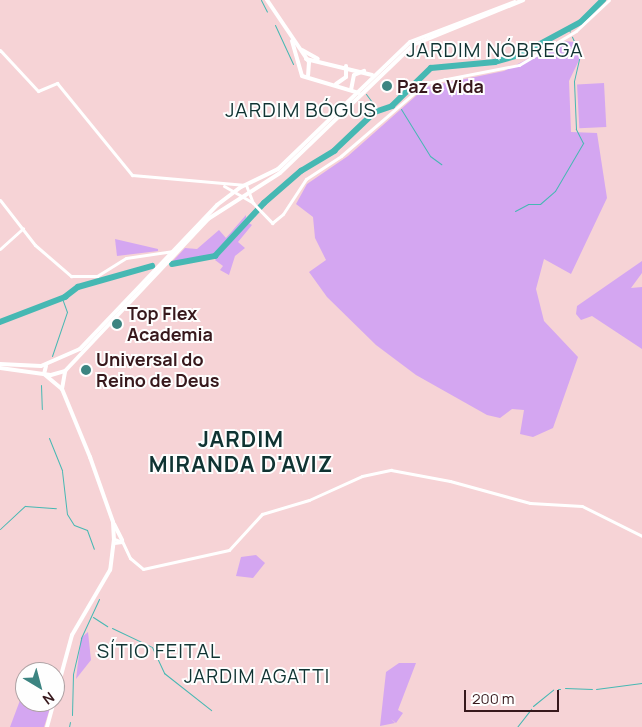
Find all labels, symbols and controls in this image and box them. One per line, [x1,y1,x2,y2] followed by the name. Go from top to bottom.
[405,37,585,61] district label: JARDIM NÓBREGA
[397,75,484,97] place label: Paz e Vida
[381,80,393,92] marker: Paz e Vida
[224,97,378,121] district label: JARDIM BÓGUS
[127,303,213,346] place label: Top Flex Academia
[111,318,123,330] marker: Top Flex Academia
[96,349,220,392] place label: Universal do Reino de Deus
[80,364,92,376] marker: Universal do Reino de Deus
[147,426,335,478] district label: JARDIM MIRANDA D'AVIZ
[95,638,223,662] district label: SÍTIO FEITAL
[15,662,65,712] north arrow
[182,666,332,688] district label: JARDIM AGATTI
[467,680,562,712] scale bar
[39,688,58,709] text: N
[472,688,515,709] text: 200 m

